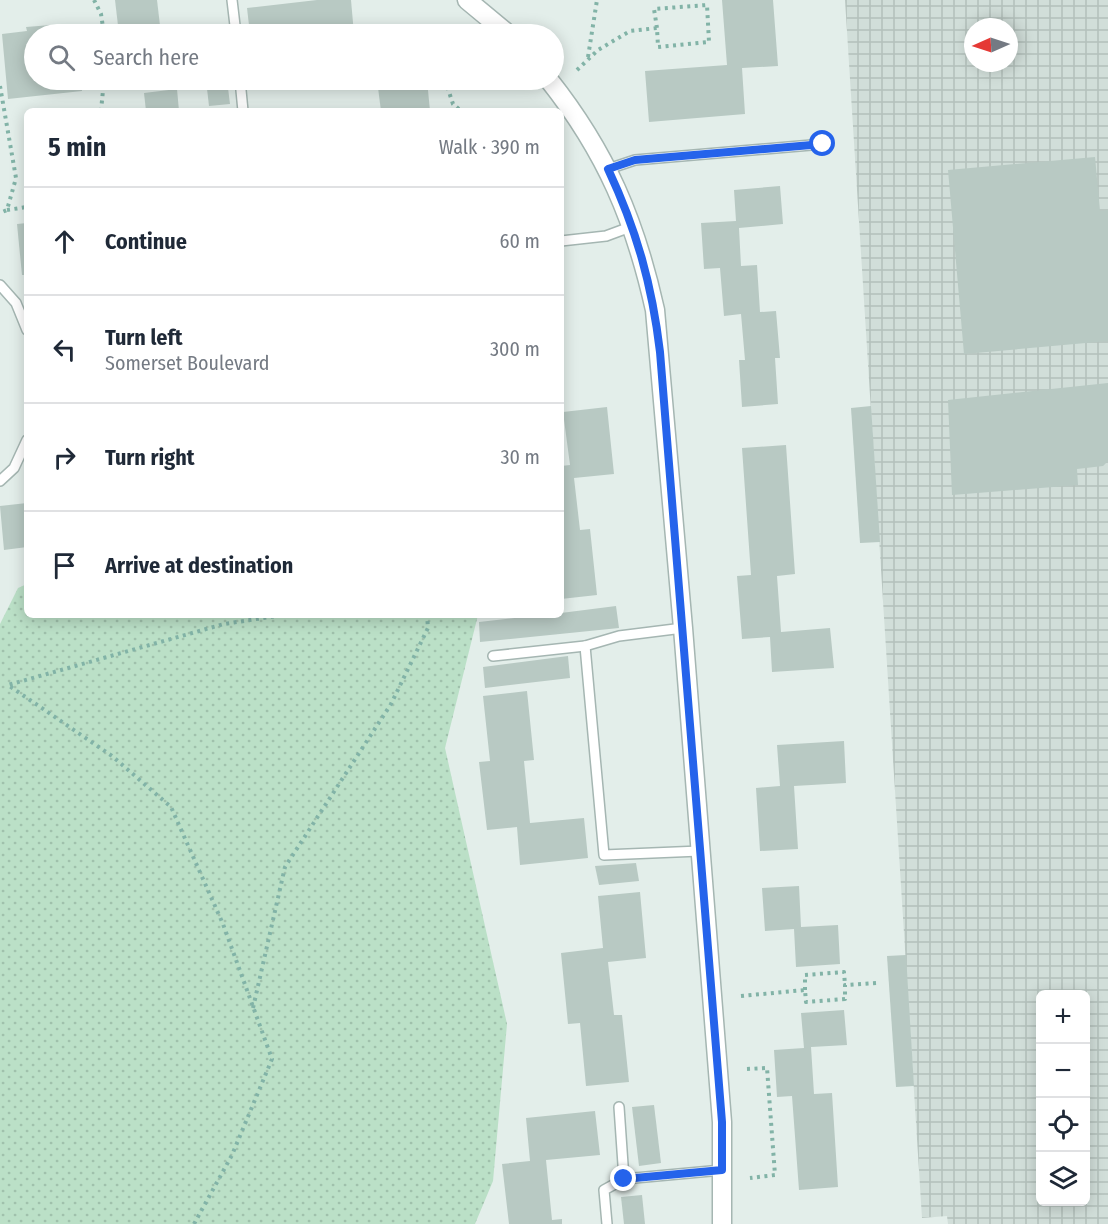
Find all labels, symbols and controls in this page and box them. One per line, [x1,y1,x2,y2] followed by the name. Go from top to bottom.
[964,18,1018,72] north arrow
[24,24,564,90] search box
[45,41,78,74] icon: search
[93,44,199,71] text: Search here
[809,130,835,156] route start
[48,132,106,163] text: 5 min
[439,135,540,159] text: Walk · 390 m
[48,225,81,258] icon: ahead
[105,228,187,255] text: Continue
[500,229,540,253] text: 60 m
[105,324,183,351] text: Turn left
[48,333,81,366] icon: left
[490,337,540,361] text: 300 m
[105,351,270,375] text: Somerset Boulevard
[48,441,81,474] icon: right
[105,444,194,471] text: Turn right
[500,445,540,469] text: 30 m
[48,549,81,582] icon: arrive
[105,552,293,579] text: Arrive at destination
[1036,990,1090,1206] map controls
[1036,990,1090,1044] button: +
[1036,1044,1090,1098] button: −
[1036,1098,1090,1152] button: locate
[1036,1152,1090,1206] button: layers
[610,1165,636,1191] route end

